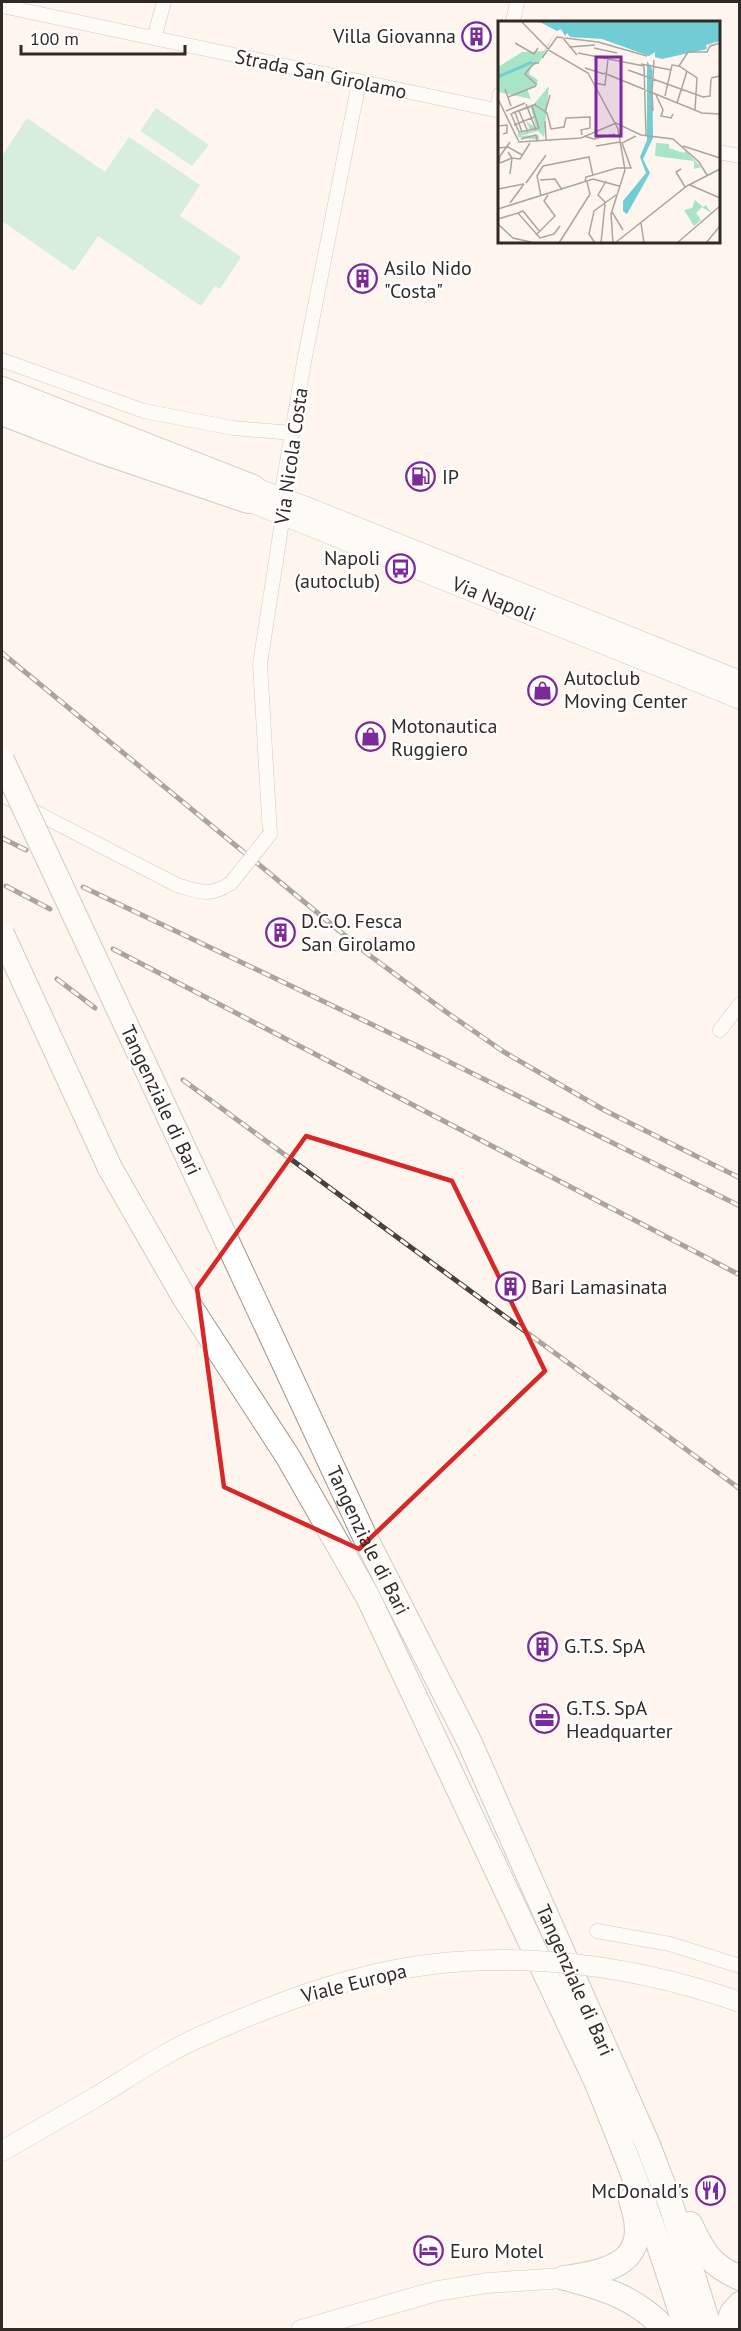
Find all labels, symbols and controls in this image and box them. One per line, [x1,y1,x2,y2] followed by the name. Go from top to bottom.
[21,18,184,56] scale bar
[461,20,493,52] building icon: Villa Giovanna
[498,21,720,243] inset map
[332,23,456,49] place label: Villa Giovanna
[30,27,79,50] text: 100 m
[233,43,409,105] street label: Strada San Girolamo
[384,255,472,304] place label: Asilo Nido "Costa"
[347,263,379,295] building icon: Asilo Nido "Costa"
[268,386,313,527] street label: Via Nicola Costa
[405,461,437,493] fuel station icon: IP
[442,464,459,490] place label: IP
[295,545,380,594] place label: Napoli (autoclub)
[385,553,417,585] bus stop icon: Napoli (autoclub)
[447,570,540,628] street label: Via Napoli
[564,665,688,714] place label: Autoclub Moving Center
[527,674,559,706] shop icon: Autoclub Moving Center
[391,713,498,762] place label: Motonautica Ruggiero
[354,721,386,753] shop icon: Motonautica Ruggiero
[301,908,416,957] place label: D.C.O. Fesca San Girolamo
[264,916,296,948] building icon: D.C.O. Fesca San Girolamo
[115,1021,207,1179] street label: Tangenziale di Bari
[494,1271,526,1303] building icon: Bari Lamasinata
[531,1274,667,1300] place label: Bari Lamasinata
[321,1462,416,1619] street label: Tangenziale di Bari
[527,1630,559,1662] building icon: G.T.S. SpA
[564,1633,645,1659] place label: G.T.S. SpA
[566,1695,673,1744] place label: G.T.S. SpA Headquarter
[529,1703,561,1735] office icon: G.T.S. SpA Headquarter
[530,1901,620,2060] street label: Tangenziale di Bari
[298,1957,409,2009] street label: Viale Europa
[694,2175,726,2207] restaurant icon: McDonald's
[591,2178,689,2204] place label: McDonald's
[413,2235,445,2267] hotel icon: Euro Motel
[450,2238,544,2264] place label: Euro Motel

